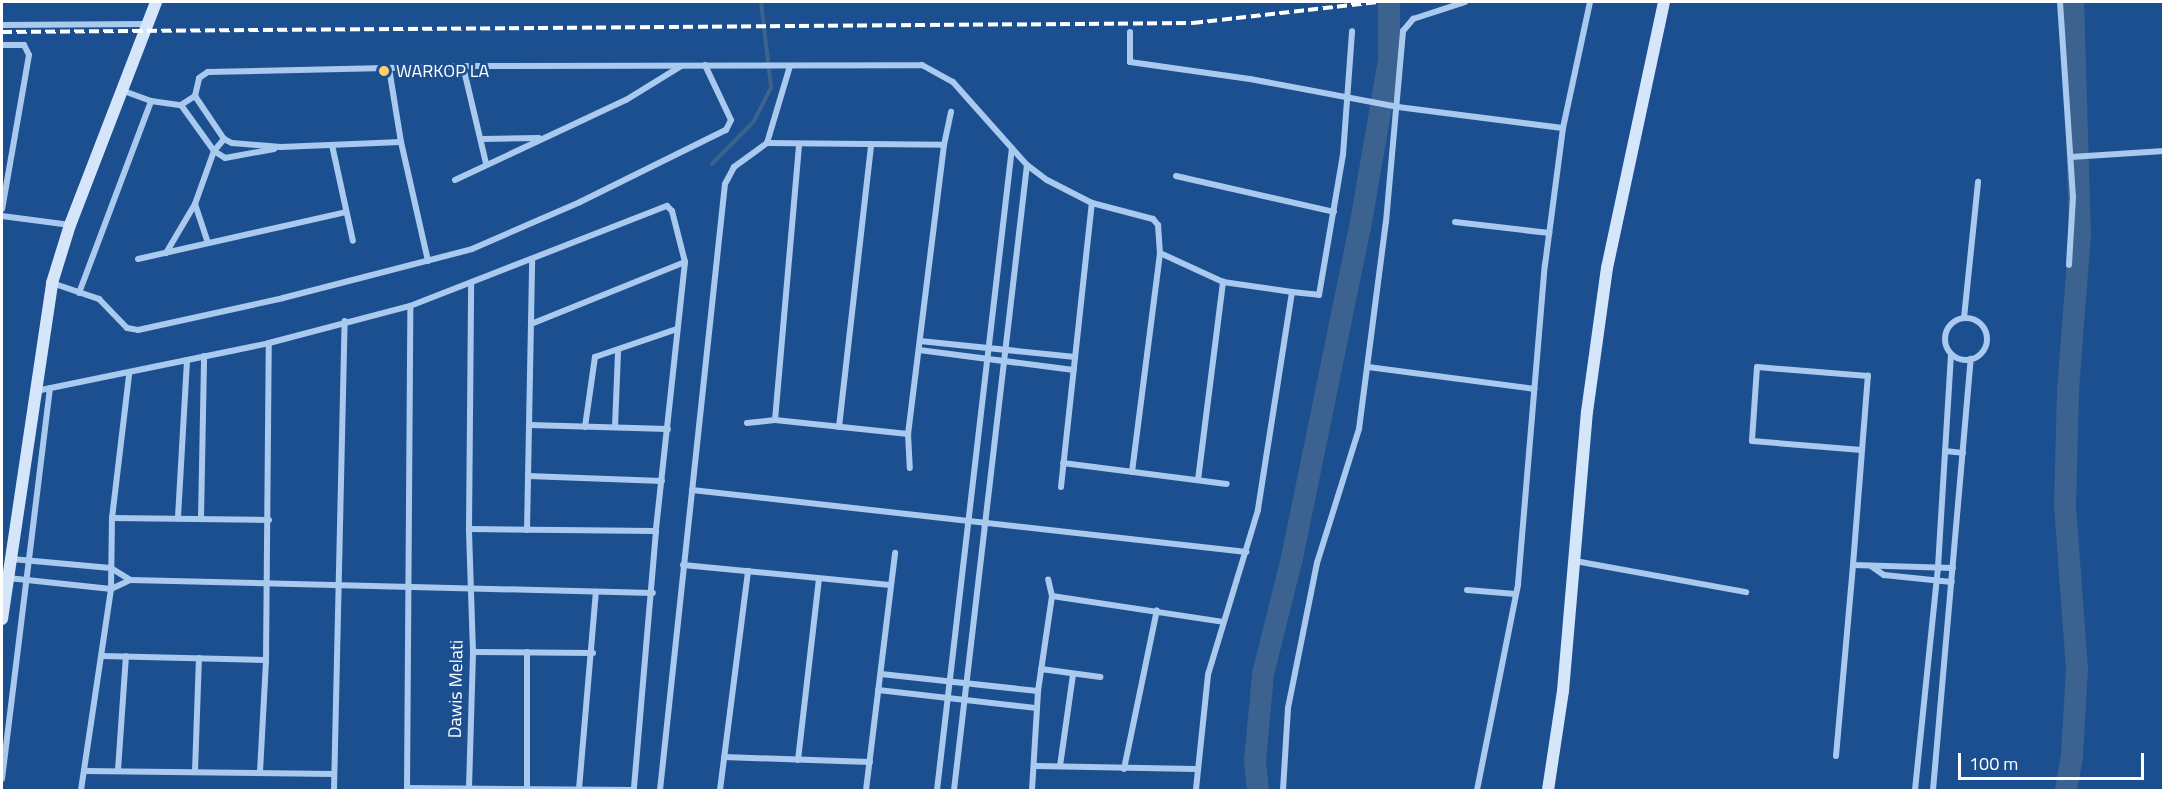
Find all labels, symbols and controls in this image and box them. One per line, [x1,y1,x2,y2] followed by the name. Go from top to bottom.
[396,60,489,82] place label: WARKOP LA
[377,64,391,78] marker: WARKOP LA
[444,640,468,738] street label: Dawis Melati
[1961,741,2147,779] scale bar
[1969,750,2018,777] text: 100 m

